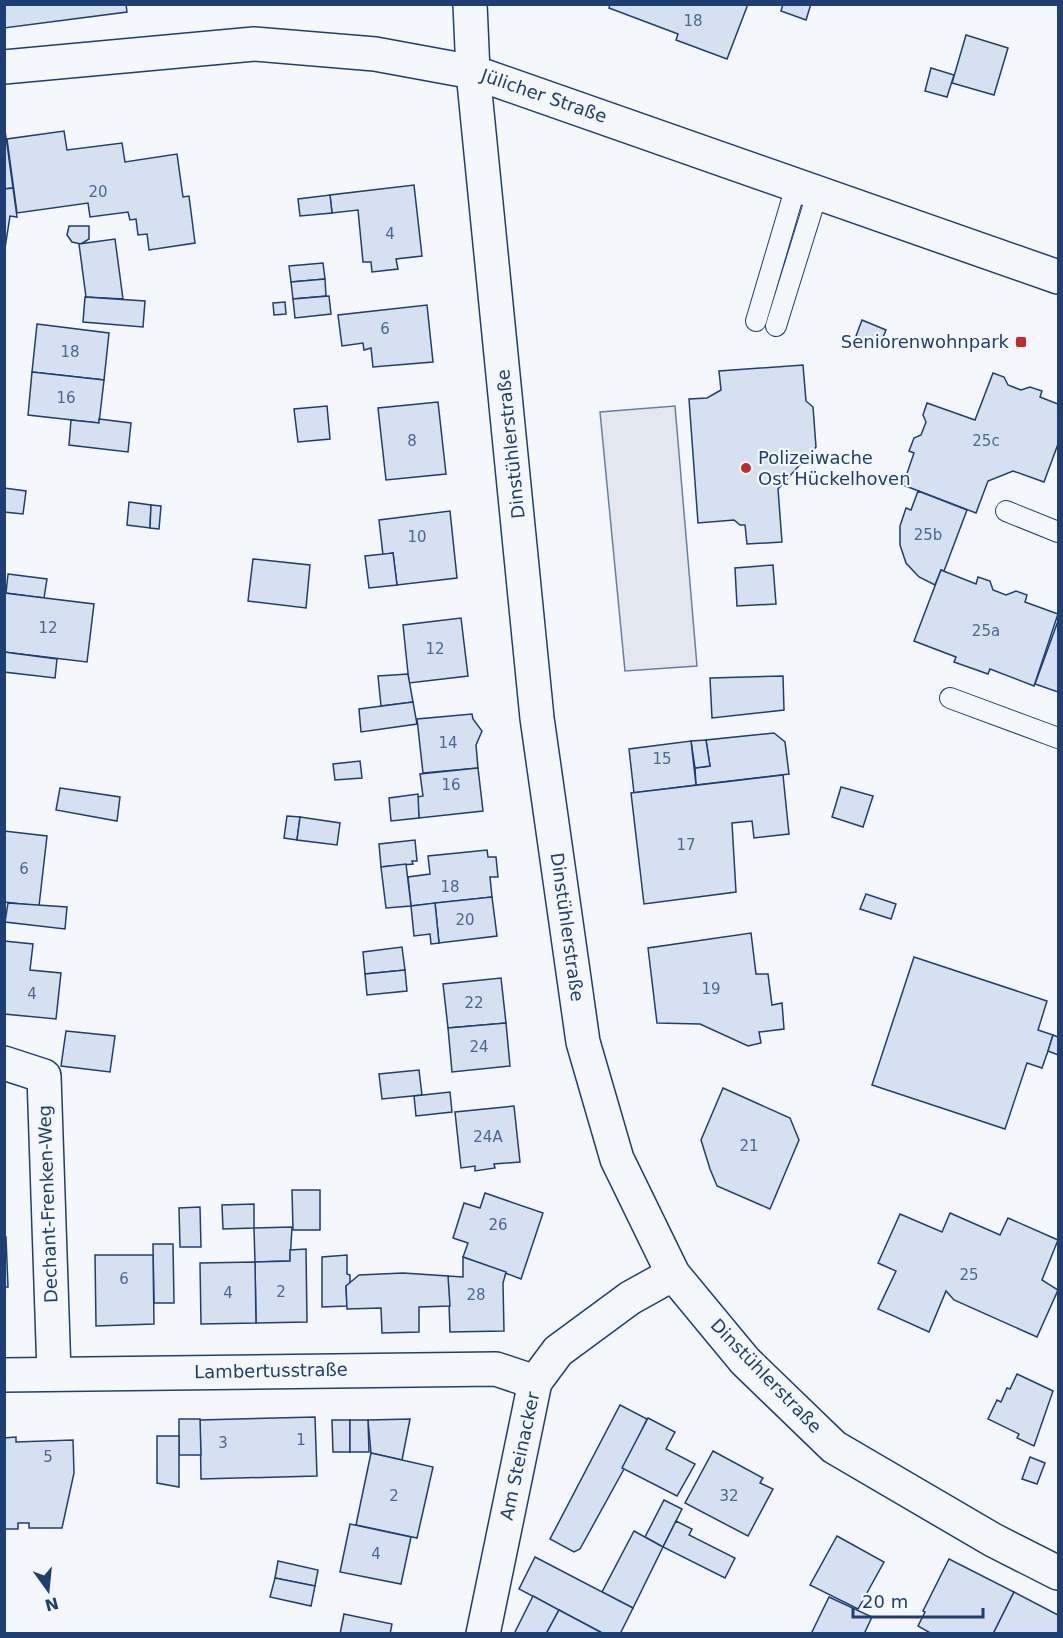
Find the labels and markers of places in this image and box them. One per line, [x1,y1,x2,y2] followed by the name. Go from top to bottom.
[841,331,1010,352] place label: Seniorenwohnpark
[1014,335,1028,349] marker: Seniorenwohnpark
[758,447,911,489] place label: Polizeiwache Ost Hückelhoven
[739,461,753,475] marker: Polizeiwache Ost Hückelhoven

